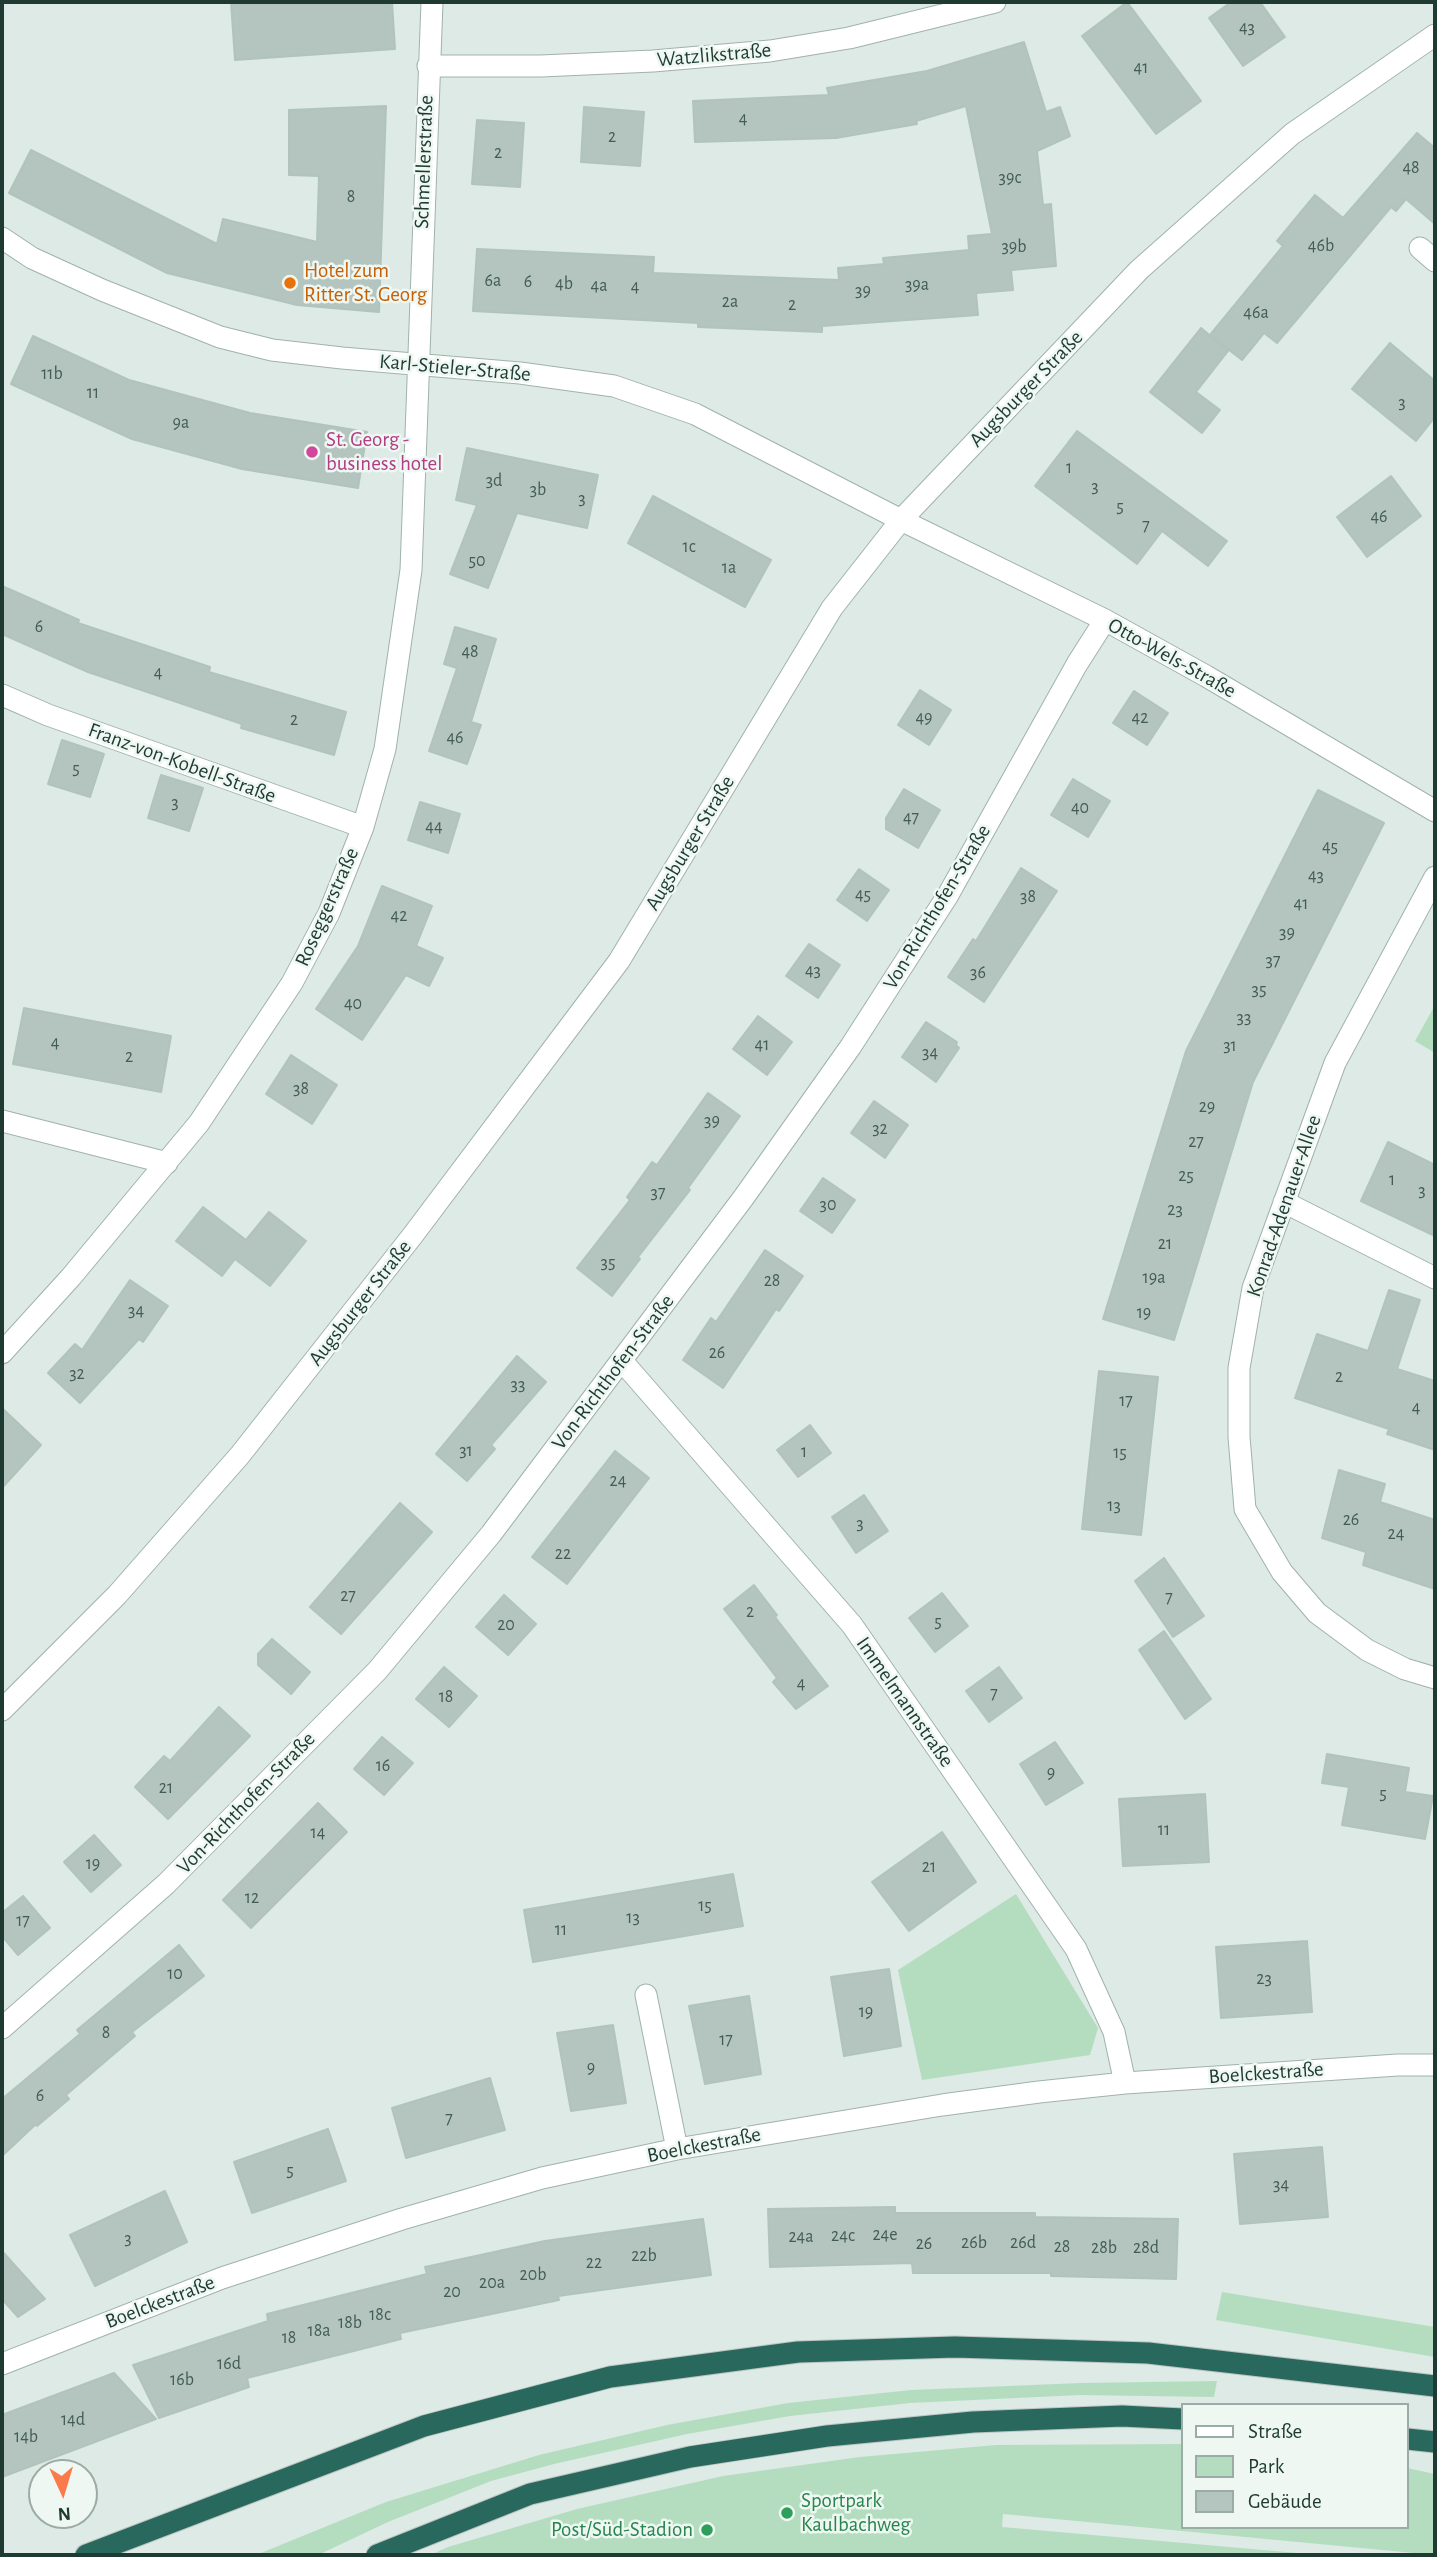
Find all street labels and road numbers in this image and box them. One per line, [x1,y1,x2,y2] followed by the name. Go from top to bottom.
[656,37,772,73] street label: Watzlikstraße
[409,95,439,229] street label: Schmellerstraße
[964,325,1088,453] street label: Augsburger Straße
[378,349,532,387] street label: Karl-Stieler-Straße
[1104,612,1240,704] street label: Otto-Wels-Straße
[85,717,279,809] street label: Franz-von-Kobell-Straße
[640,771,740,915] street label: Augsburger Straße
[878,820,996,994] street label: Von-Richthofen-Straße
[290,844,364,970] street label: Roseggerstraße
[1241,1112,1327,1300] street label: Konrad-Adenauer-Allee
[303,1235,417,1371] street label: Augsburger Straße
[546,1289,680,1455] street label: Von-Richthofen-Straße
[851,1632,959,1772] street label: Immelmannstraße
[172,1727,320,1879] street label: Von-Richthofen-Straße
[1208,2056,1324,2090] street label: Boelckestraße
[645,2122,763,2168] street label: Boelckestraße
[102,2270,218,2334] street label: Boelckestraße

